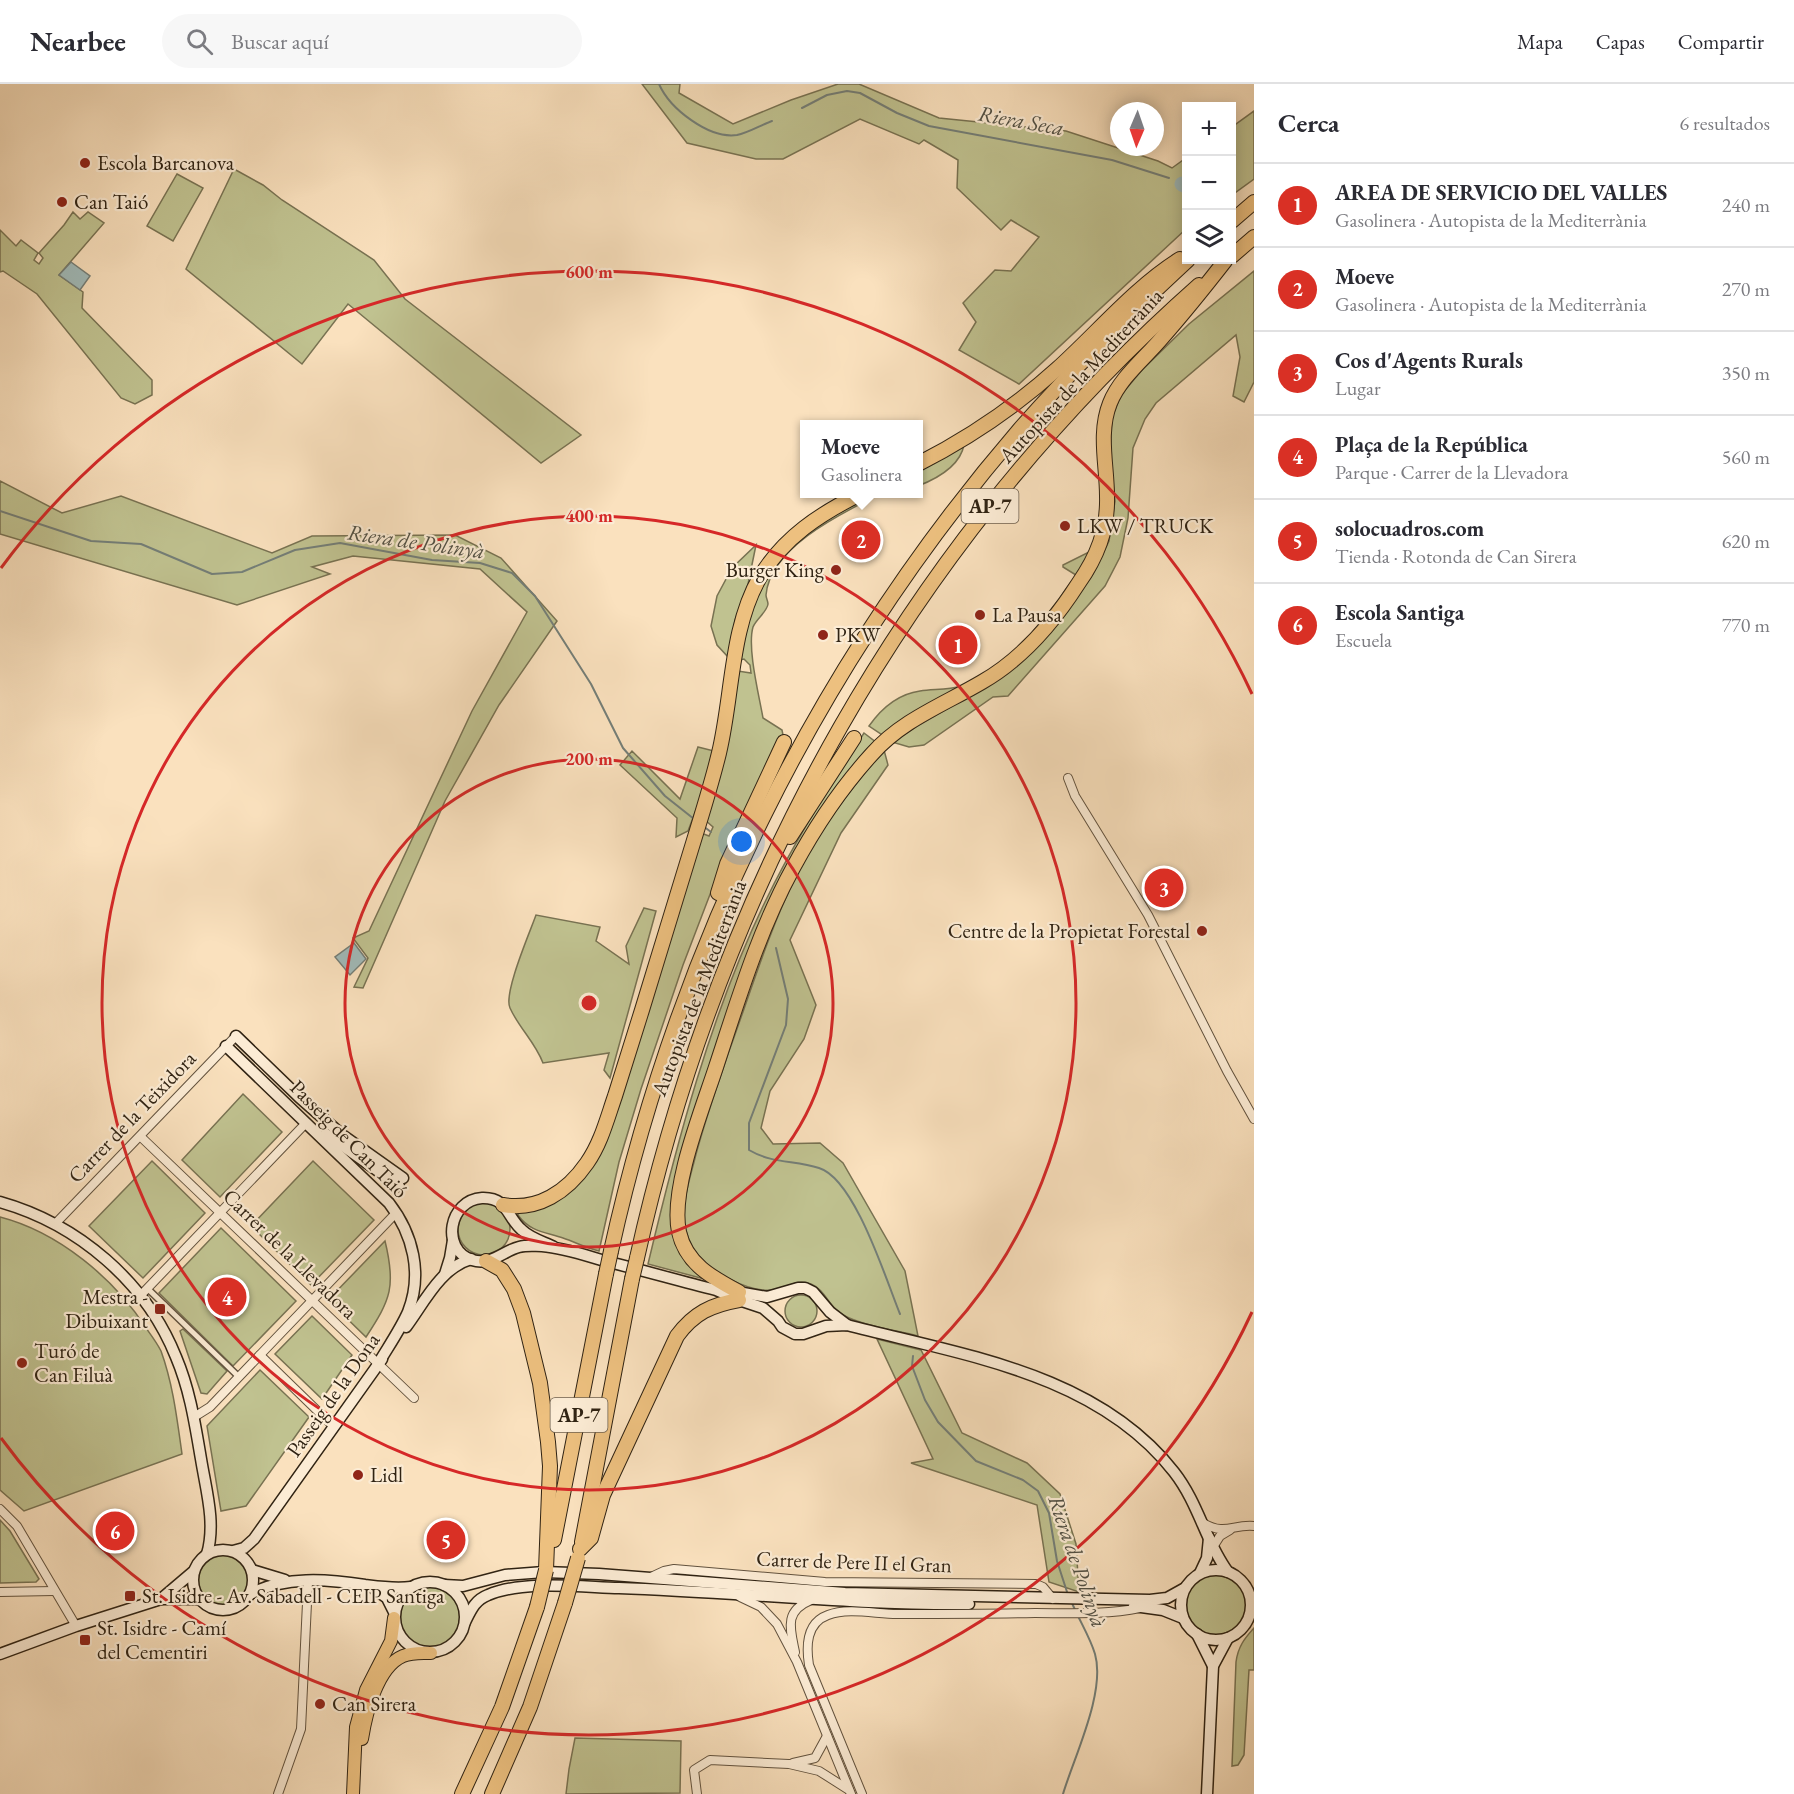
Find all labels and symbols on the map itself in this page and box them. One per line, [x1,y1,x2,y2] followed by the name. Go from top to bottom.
[976,99,1066,142] water label: Riera Seca
[1110,102,1164,156] north arrow
[97,149,235,176] place label: Escola Barcanova
[78,156,92,170] marker: Escola Barcanova
[74,188,148,215] place label: Can Taió
[55,195,69,209] marker: Can Taió
[565,260,613,283] text: 600 m
[992,282,1169,469] street label: Autopista de la Mediterrània
[962,489,1018,523] road number: AP-7
[565,504,613,527] text: 400 m
[1077,512,1214,539] place label: LKW / TRUCK
[345,518,486,565] water label: Riera de Polinyà
[842,518,880,562] pin: 2
[1058,519,1072,533] marker: LKW / TRUCK
[725,556,825,583] place label: Burger King
[829,563,843,577] marker: Burger King
[992,601,1063,628] place label: La Pausa
[973,608,987,622] marker: La Pausa
[835,621,881,648] place label: PKW
[938,622,978,668] pin: 1
[816,628,830,642] marker: PKW
[565,747,613,770] text: 200 m
[727,827,756,856] your location
[1144,866,1184,910] pin: 3
[644,875,752,1101] street label: Autopista de la Mediterrània
[948,917,1190,944] place label: Centre de la Propietat Forestal
[1195,924,1209,938] marker: Centre de la Propietat Forestal
[579,993,599,1013] centre of rings
[62,1045,202,1188] street label: Carrer de la Teixidora
[284,1074,414,1204] street label: Passeig de Can Taió
[217,1183,364,1325] street label: Carrer de la Llevadora
[208,1274,246,1320] pin: 4
[65,1283,148,1334] place label: Mestra - Dibuixant
[153,1302,167,1316] marker: Mestra - Dibuixant
[280,1327,386,1462] street label: Passeig de la Dona
[34,1337,114,1388] place label: Turó de Can Filuà
[15,1356,29,1370] marker: Turó de Can Filuà
[550,1398,608,1432] road number: AP-7
[370,1461,403,1488] place label: Lidl
[351,1468,365,1482] marker: Lidl
[1041,1491,1114,1631] water label: Riera de Polinyà
[96,1508,134,1554] pin: 6
[426,1518,466,1562] pin: 5
[756,1545,952,1578] street label: Carrer de Pere II el Gran
[142,1582,445,1609] place label: St. Isidre - Av. Sabadell - CEIP Santiga
[123,1589,137,1603] marker: St. Isidre - Av. Sabadell - CEIP Santiga
[97,1614,227,1665] place label: St. Isidre - Camí del Cementiri
[78,1633,92,1647] marker: St. Isidre - Camí del Cementiri
[332,1690,417,1717] place label: Can Sirera
[313,1697,327,1711] marker: Can Sirera

